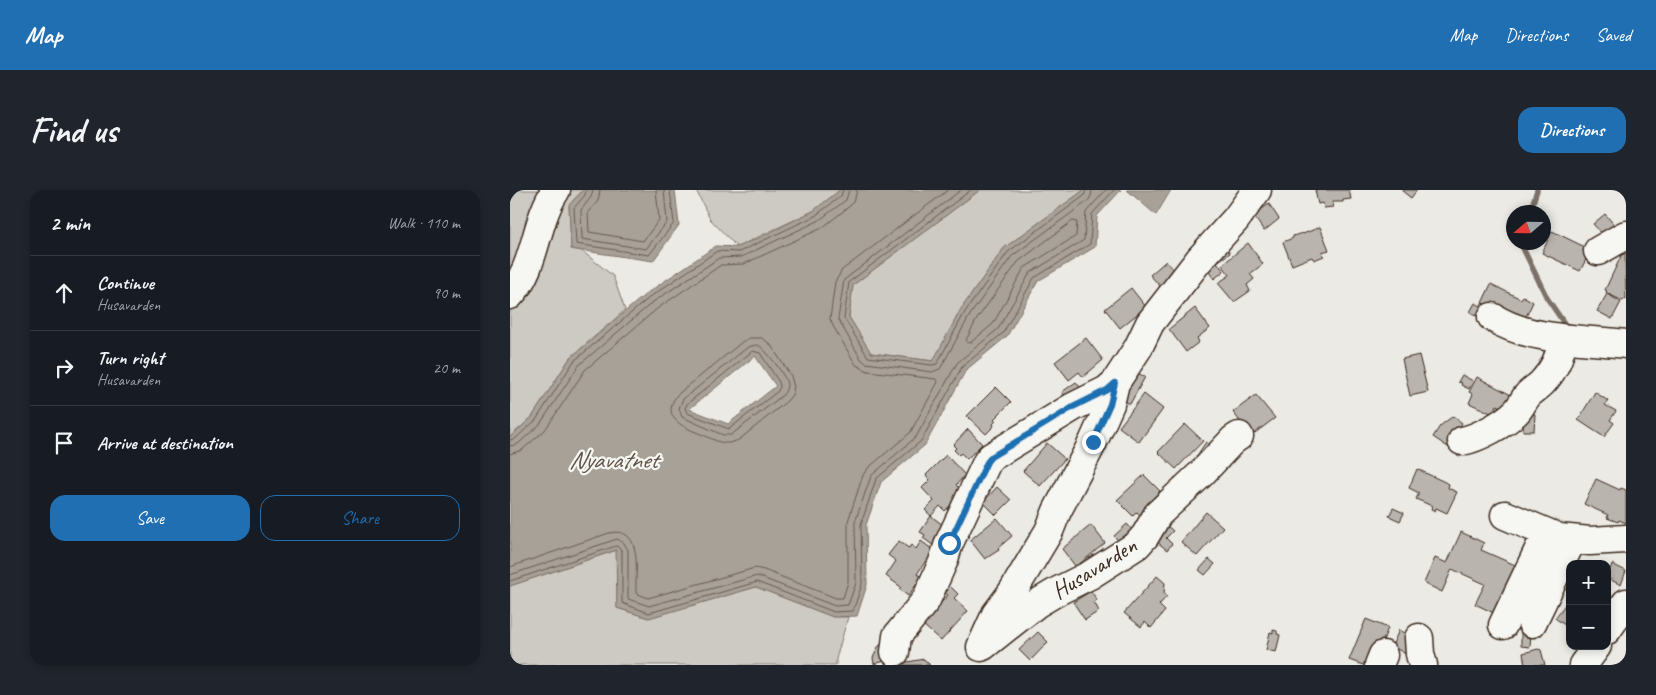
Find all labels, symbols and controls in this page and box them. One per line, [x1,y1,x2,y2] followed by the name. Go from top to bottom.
[25,20,62,50] text: Map
[1450,24,1477,46] text: Map
[1505,24,1568,46] text: Directions
[1596,24,1631,46] text: Saved
[1518,107,1626,153] button: Directions
[30,108,117,153] text: Find us
[1506,205,1551,250] north arrow
[50,210,90,236] text: 2 min
[388,213,460,233] text: Walk · 110 m
[97,271,154,295] text: Continue
[50,279,78,307] icon: ahead
[433,283,460,303] text: 90 m
[97,295,160,315] text: Husavarden
[97,346,164,370] text: Turn right
[50,354,78,382] icon: right
[433,358,460,378] text: 20 m
[97,370,160,390] text: Husavarden
[50,429,78,457] icon: arrive
[97,431,233,455] text: Arrive at destination
[1082,431,1105,454] route end
[569,444,662,476] water label: Nyavatnet
[50,495,250,541] button: Save
[260,495,460,541] button: Share
[1046,530,1142,606] street label: Husavarden
[938,532,961,555] route start
[1566,560,1611,650] map controls
[1566,560,1611,605] button: +
[1566,605,1611,650] button: −

